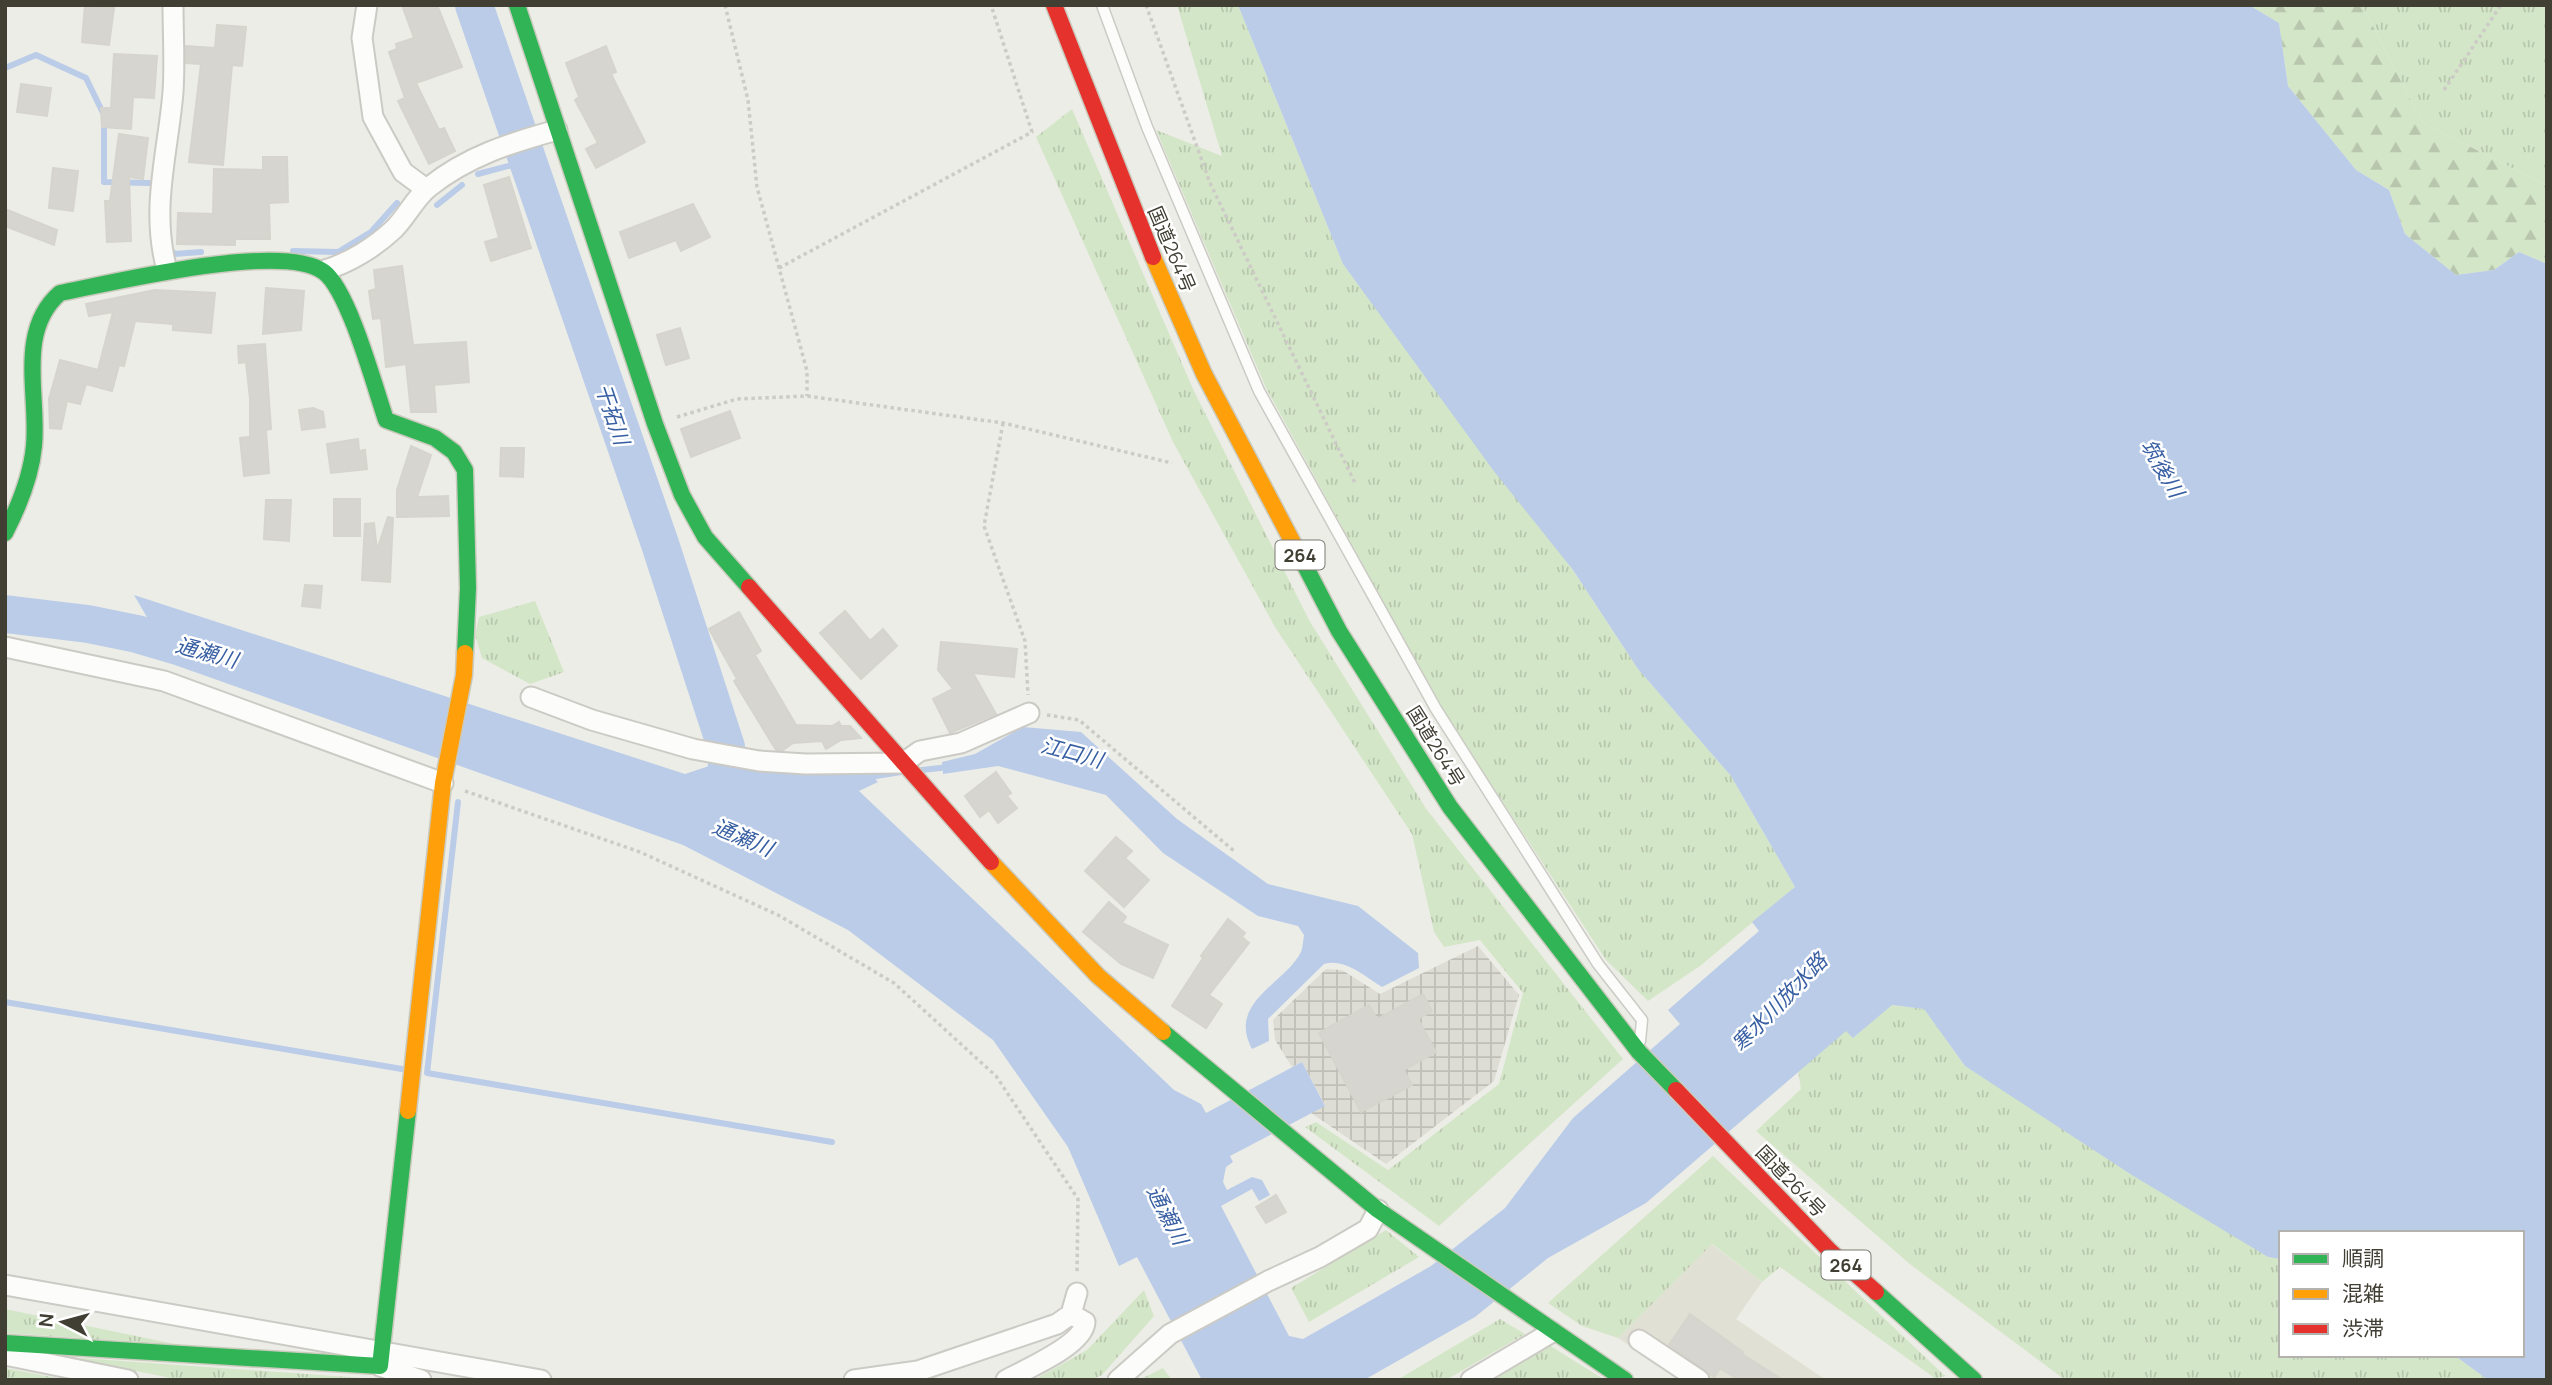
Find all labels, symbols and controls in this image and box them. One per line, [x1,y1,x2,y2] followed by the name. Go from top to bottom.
[1142,202,1202,296] street label: 国道264号
[590,380,637,450] water label: 干拓川
[2135,434,2192,504] water label: 筑後川
[1276,540,1324,570] road number: 264
[173,630,243,674] water label: 通瀬川
[1401,701,1471,791] street label: 国道264号
[1038,730,1108,774] water label: 江口川
[709,812,779,863] water label: 通瀬川
[1725,946,1834,1057] water label: 寒水川放水路
[1750,1139,1832,1223] street label: 国道264号
[1141,1181,1196,1251] water label: 通瀬川
[2279,1231,2524,1357] legend
[2342,1244,2384,1272] text: 順調
[1822,1250,1870,1280] road number: 264
[2342,1279,2384,1307] text: 混雑
[28,1287,98,1357] north arrow
[32,1312,60,1328] text: N
[2342,1314,2384,1342] text: 渋滞

